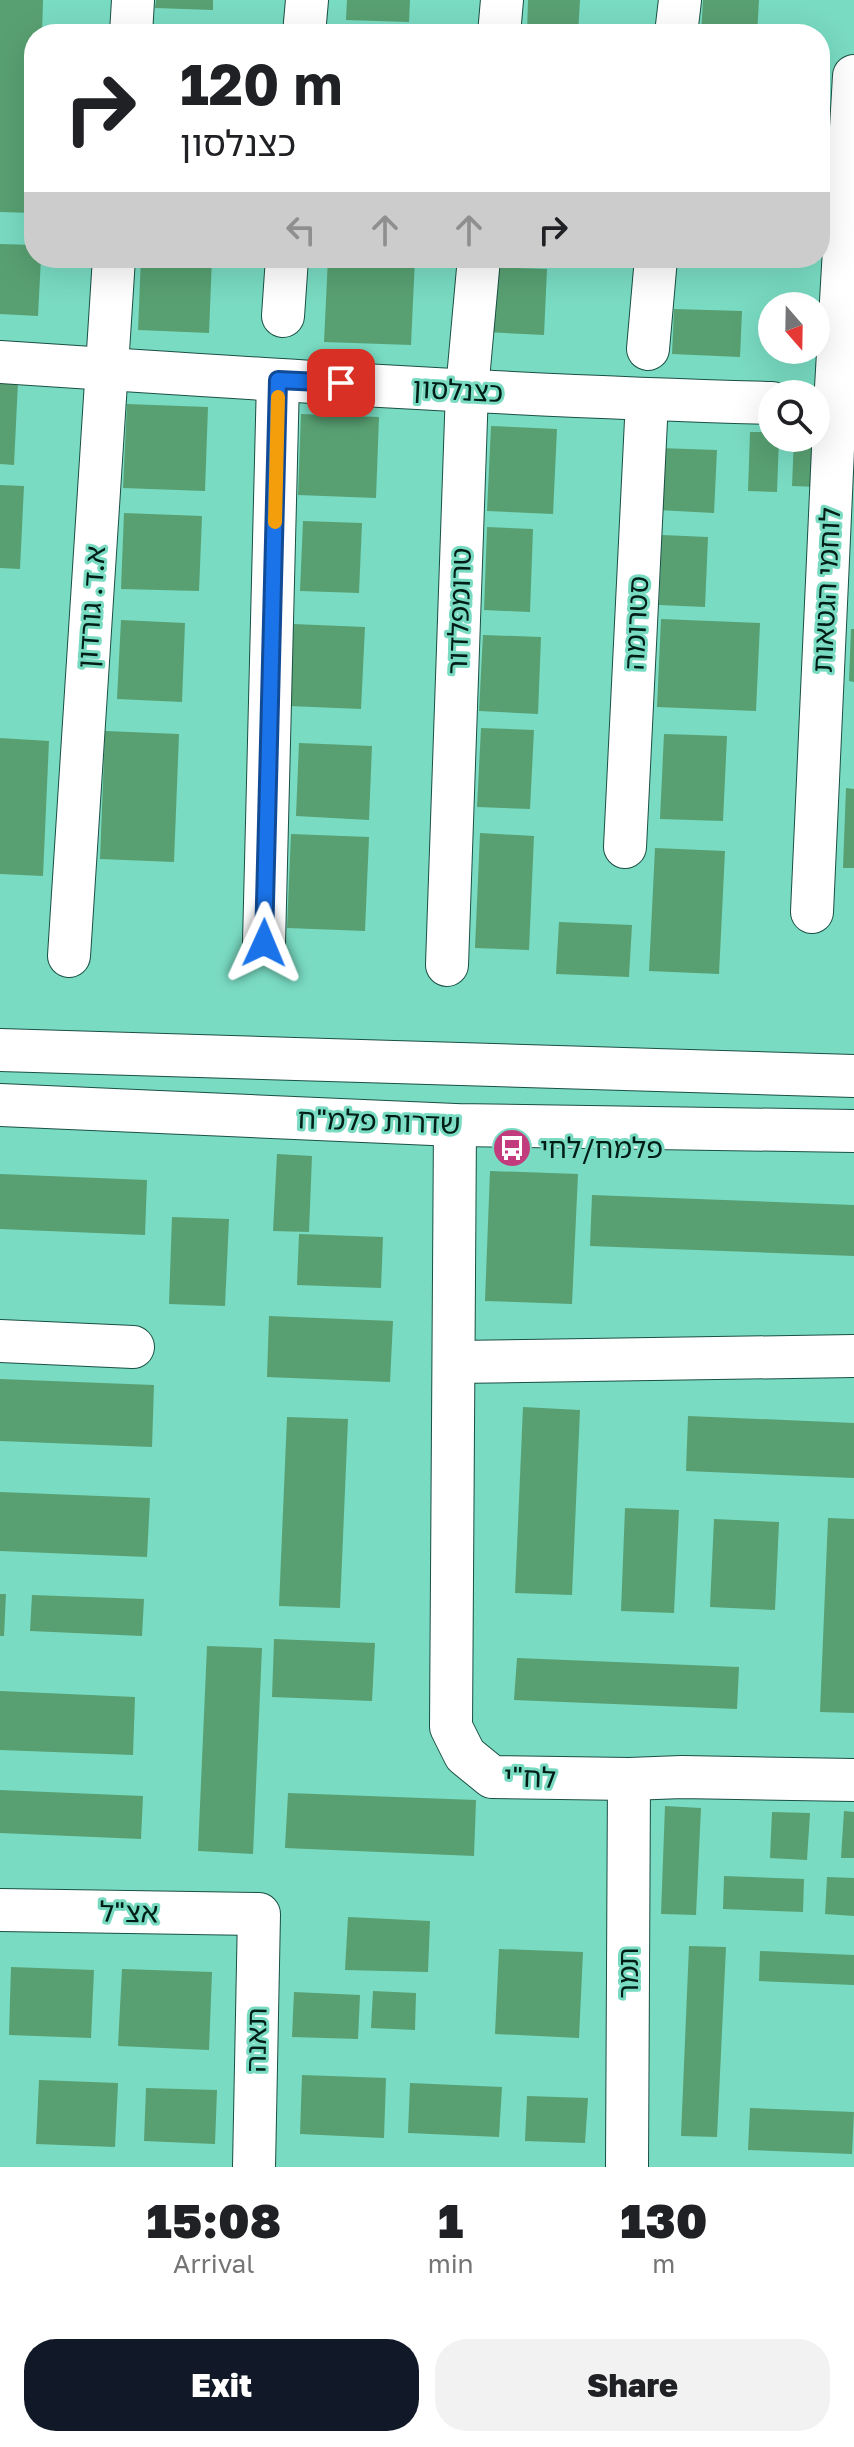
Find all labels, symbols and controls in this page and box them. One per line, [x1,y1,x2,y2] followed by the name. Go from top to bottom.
[180,50,342,117] text: 120 m
[48,56,152,160] icon: right
[180,121,296,164] text: כצנלסון
[279,208,323,252] icon: left
[363,208,407,252] icon: ahead
[447,208,491,252] icon: ahead
[531,208,575,252] icon: right
[758,292,830,364] north arrow
[758,292,830,452] map controls
[307,349,375,417] pin
[319,361,363,405] icon: arrive
[412,371,504,408] street label: כצנלסון
[758,380,830,452] button: search
[805,506,846,674] street label: לוחמי הגטאות
[70,545,111,669] street label: א.ד. גורדון
[440,547,477,675] street label: טרומפלדור
[617,575,654,671] street label: סטרומה
[222,901,306,985] position arrow
[297,1101,461,1140] street label: שדרות פלמ"ח
[491,1127,533,1169] bus stop icon: פלמח/לחי
[540,1131,663,1164] place label: פלמח/לחי
[503,1759,557,1794] street label: לח"י
[99,1894,159,1929] street label: אצ"ל
[611,1947,644,1999] street label: תמר
[238,2007,273,2073] street label: תאנה
[147,2191,281,2249] text: 15:08
[438,2191,463,2249] text: 1
[620,2191,707,2249] text: 130
[173,2248,255,2279] text: Arrival
[428,2248,474,2279] text: min
[652,2248,675,2279] text: m
[24,2339,419,2431] button: Exit
[435,2339,830,2431] button: Share

